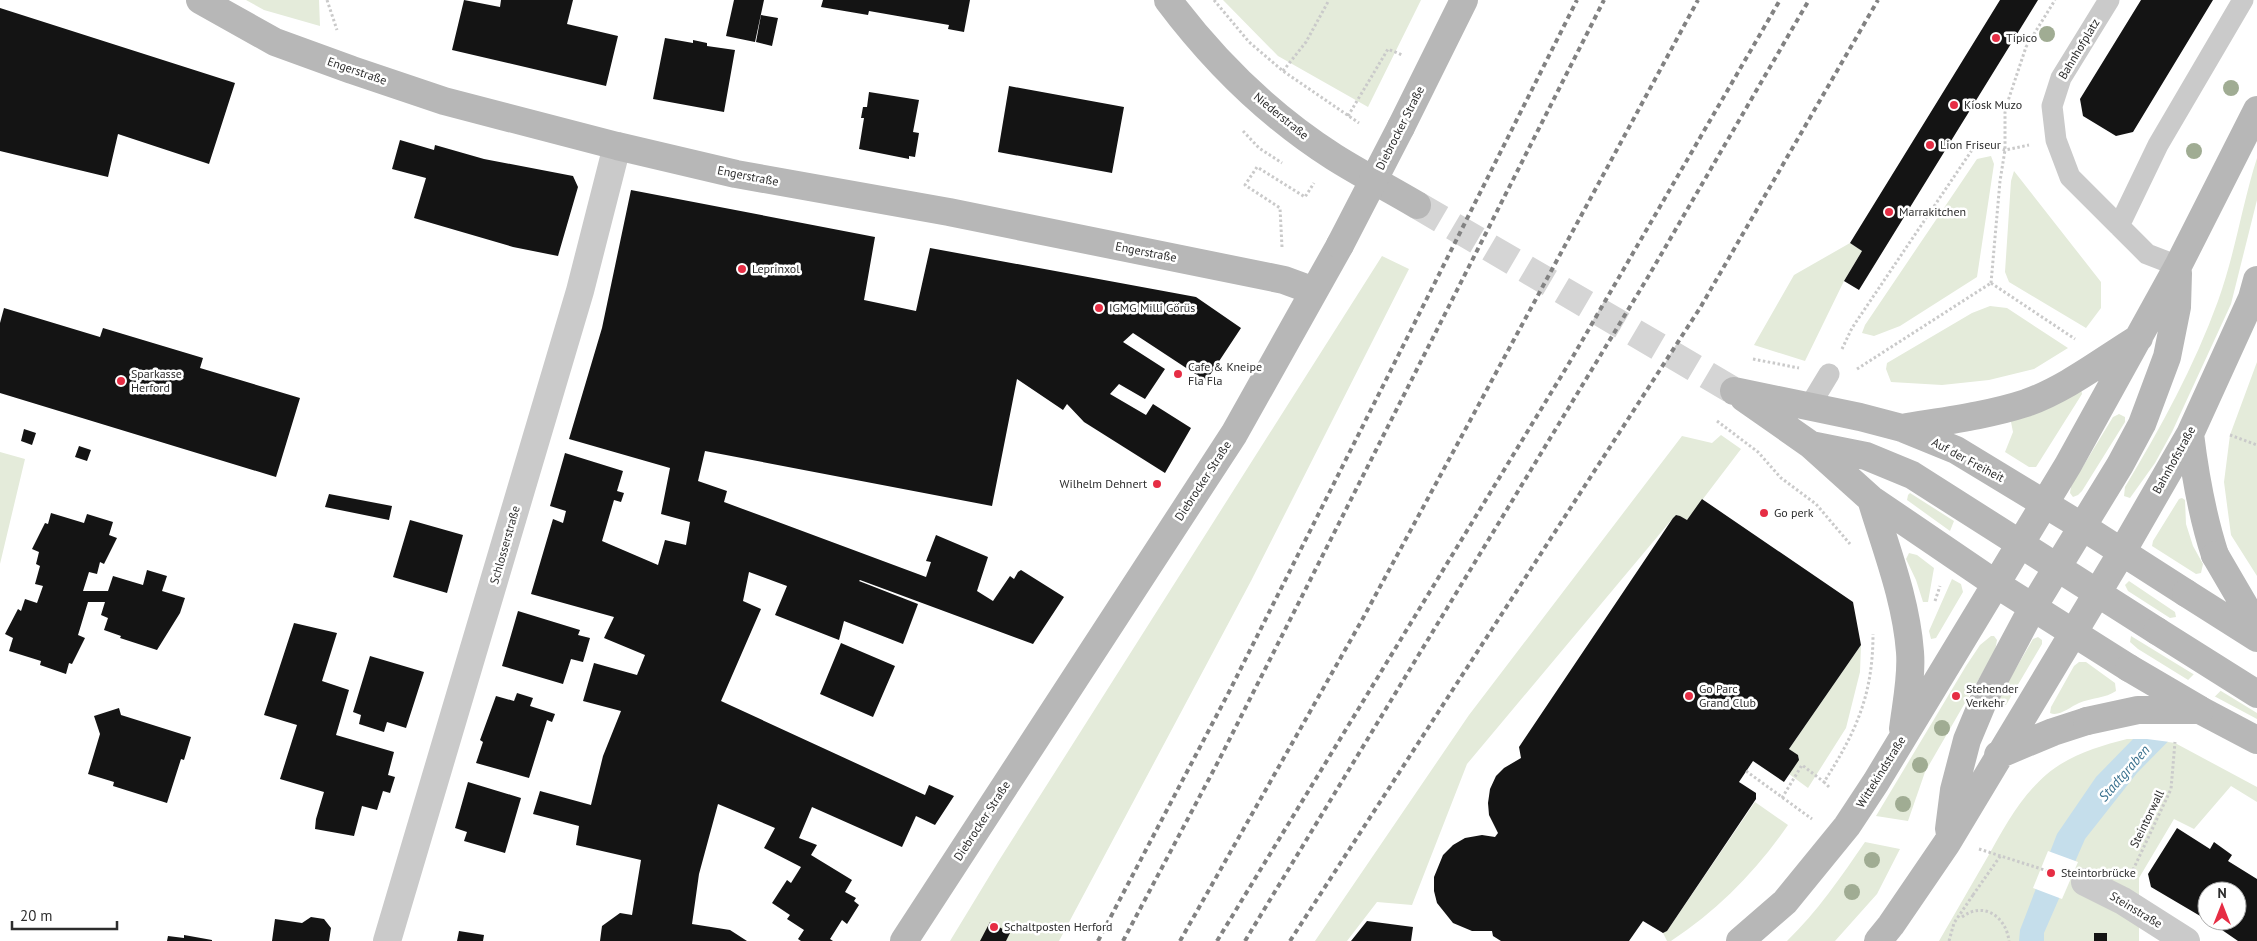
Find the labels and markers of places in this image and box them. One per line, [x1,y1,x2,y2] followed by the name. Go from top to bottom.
[2006,30,2037,45] place label: Tipico
[1990,32,2002,44] marker: Tipico
[1964,97,2022,112] place label: Kiosk Muzo
[1948,99,1960,111] marker: Kiosk Muzo
[1940,137,2001,152] place label: Lion Friseur
[1924,139,1936,151] marker: Lion Friseur
[1899,204,1966,219] place label: Marrakitchen
[1883,206,1895,218] marker: Marrakitchen
[752,261,800,276] place label: Leprinxol
[736,263,748,275] marker: Leprinxol
[1109,300,1195,315] place label: IGMG Milli Görüs
[1093,302,1105,314] marker: IGMG Milli Görüs
[1188,359,1262,388] place label: Cafe & Kneipe Fla Fla
[131,366,182,395] place label: Sparkasse Herford
[1172,368,1184,380] marker: Cafe & Kneipe Fla Fla
[115,375,127,387] marker: Sparkasse Herford
[1060,476,1147,491] place label: Wilhelm Dehnert
[1151,478,1163,490] marker: Wilhelm Dehnert
[1774,505,1814,520] place label: Go perk
[1758,507,1770,519] marker: Go perk
[1699,681,1756,710] place label: Go Parc Grand Club
[1965,681,2018,710] place label: Stehender Verkehr
[1683,690,1695,702] marker: Go Parc Grand Club
[1950,690,1962,702] marker: Stehender Verkehr
[2061,865,2136,880] place label: Steintorbrücke
[2045,867,2057,879] marker: Steintorbrücke
[1004,919,1113,934] place label: Schaltposten Herford
[988,921,1000,933] marker: Schaltposten Herford

